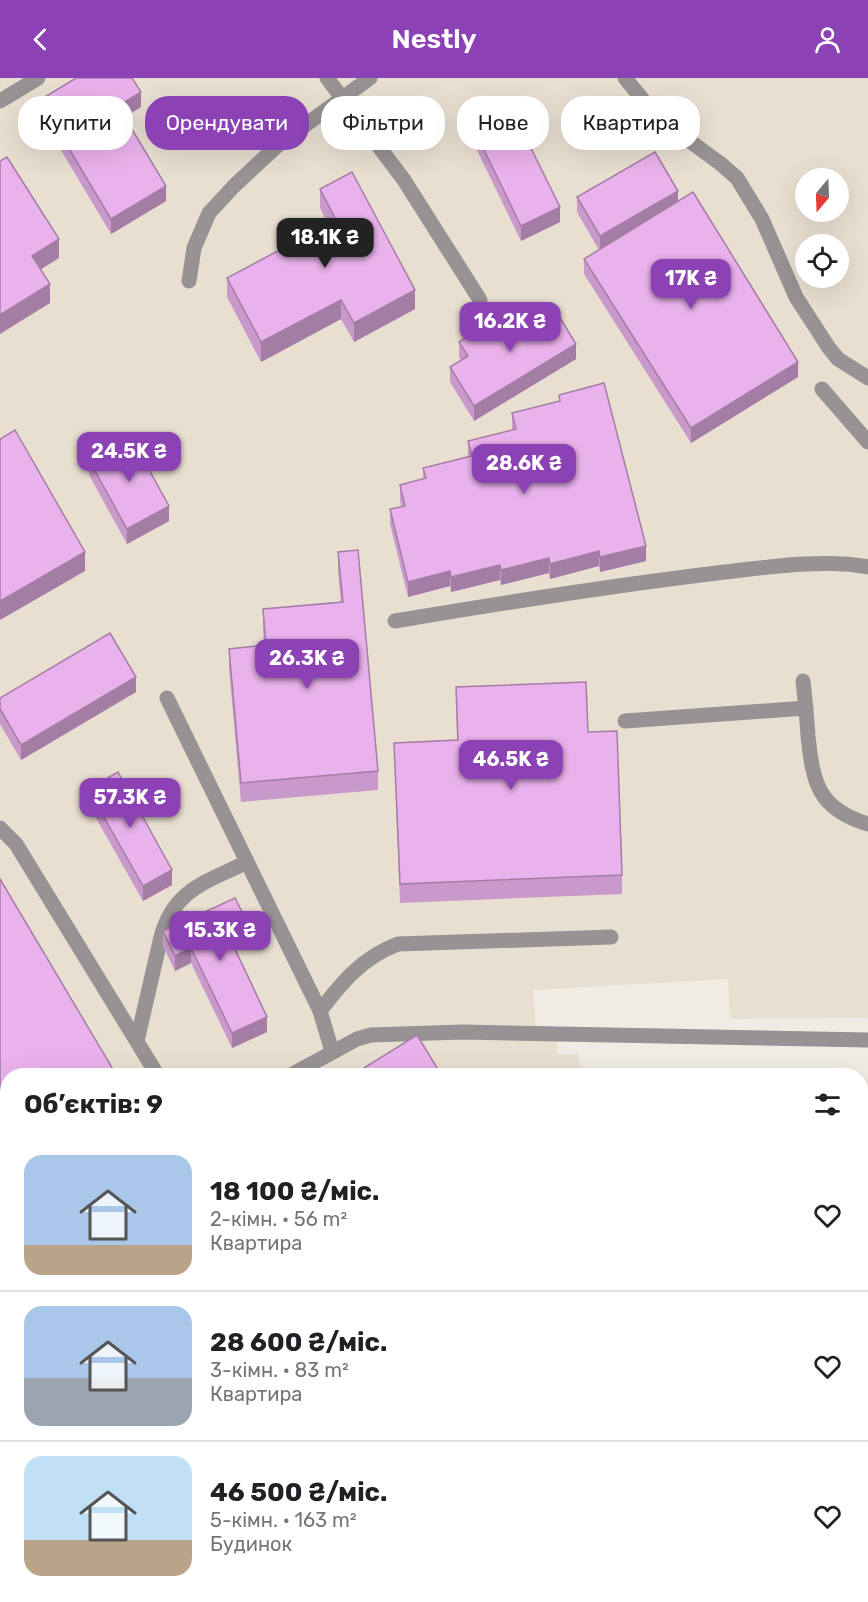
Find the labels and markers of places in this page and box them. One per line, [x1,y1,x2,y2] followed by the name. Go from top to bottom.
[270,218,380,269] pin: 18.1K ₴
[649,259,733,310] pin: 17K ₴
[455,302,565,353] pin: 16.2K ₴
[74,432,184,483] pin: 24.5K ₴
[469,444,579,495] pin: 28.6K ₴
[252,639,362,690] pin: 26.3K ₴
[456,740,566,791] pin: 46.5K ₴
[75,778,185,829] pin: 57.3K ₴
[165,911,275,962] pin: 15.3K ₴

